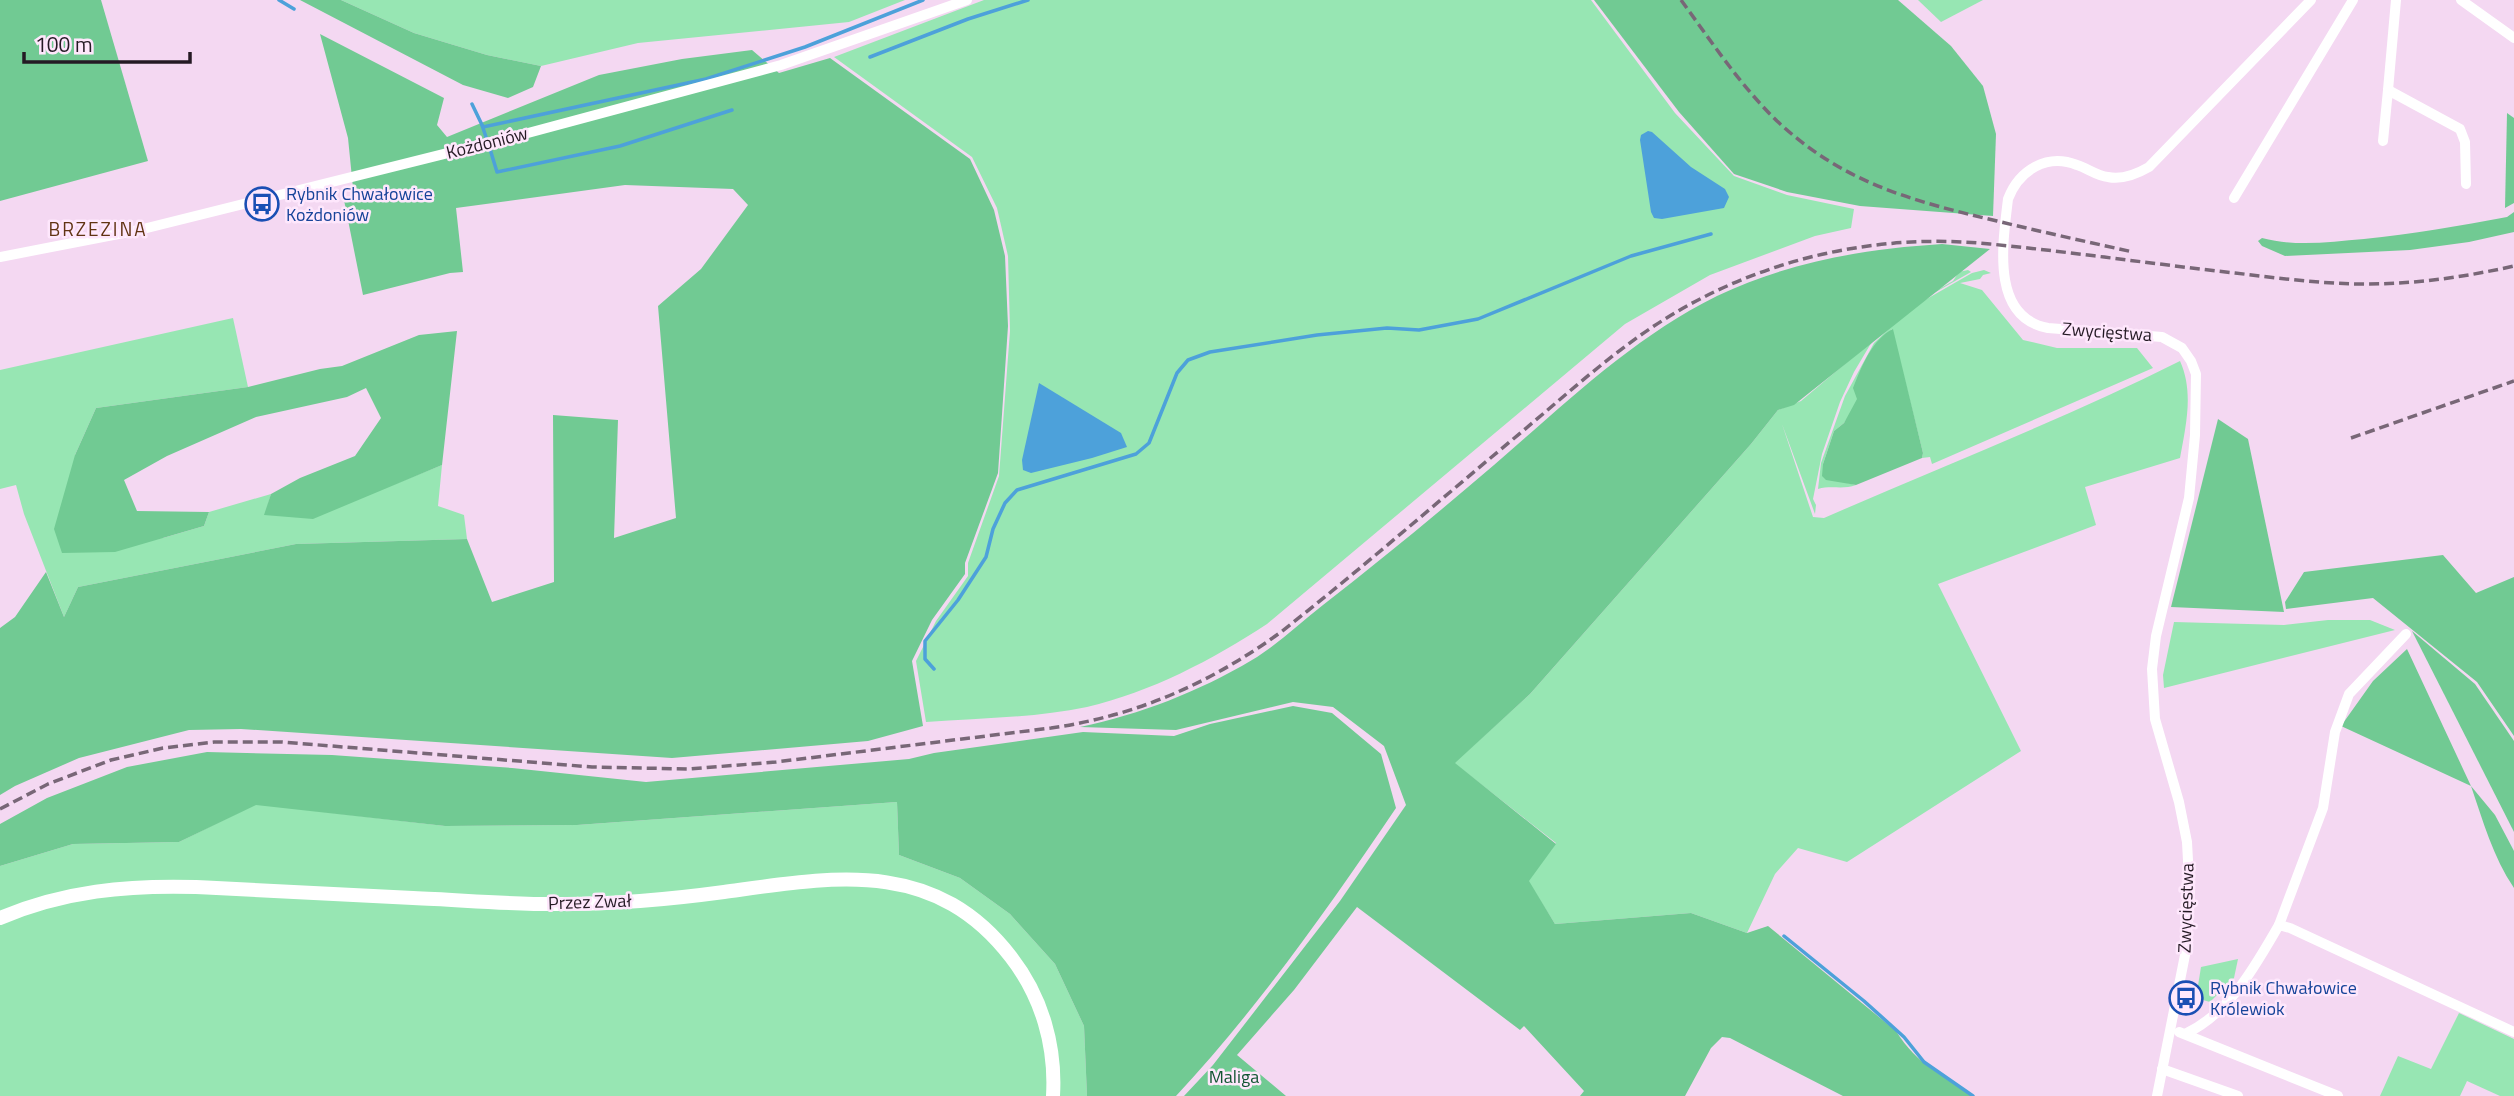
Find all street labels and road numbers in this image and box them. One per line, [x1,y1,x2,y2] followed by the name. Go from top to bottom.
[443,119,531,166] street label: Kożdoniów
[2061,315,2153,348] street label: Zwycięstwa
[2170,863,2201,953] street label: Zwycięstwa
[548,887,633,916] street label: Przez Zwał

